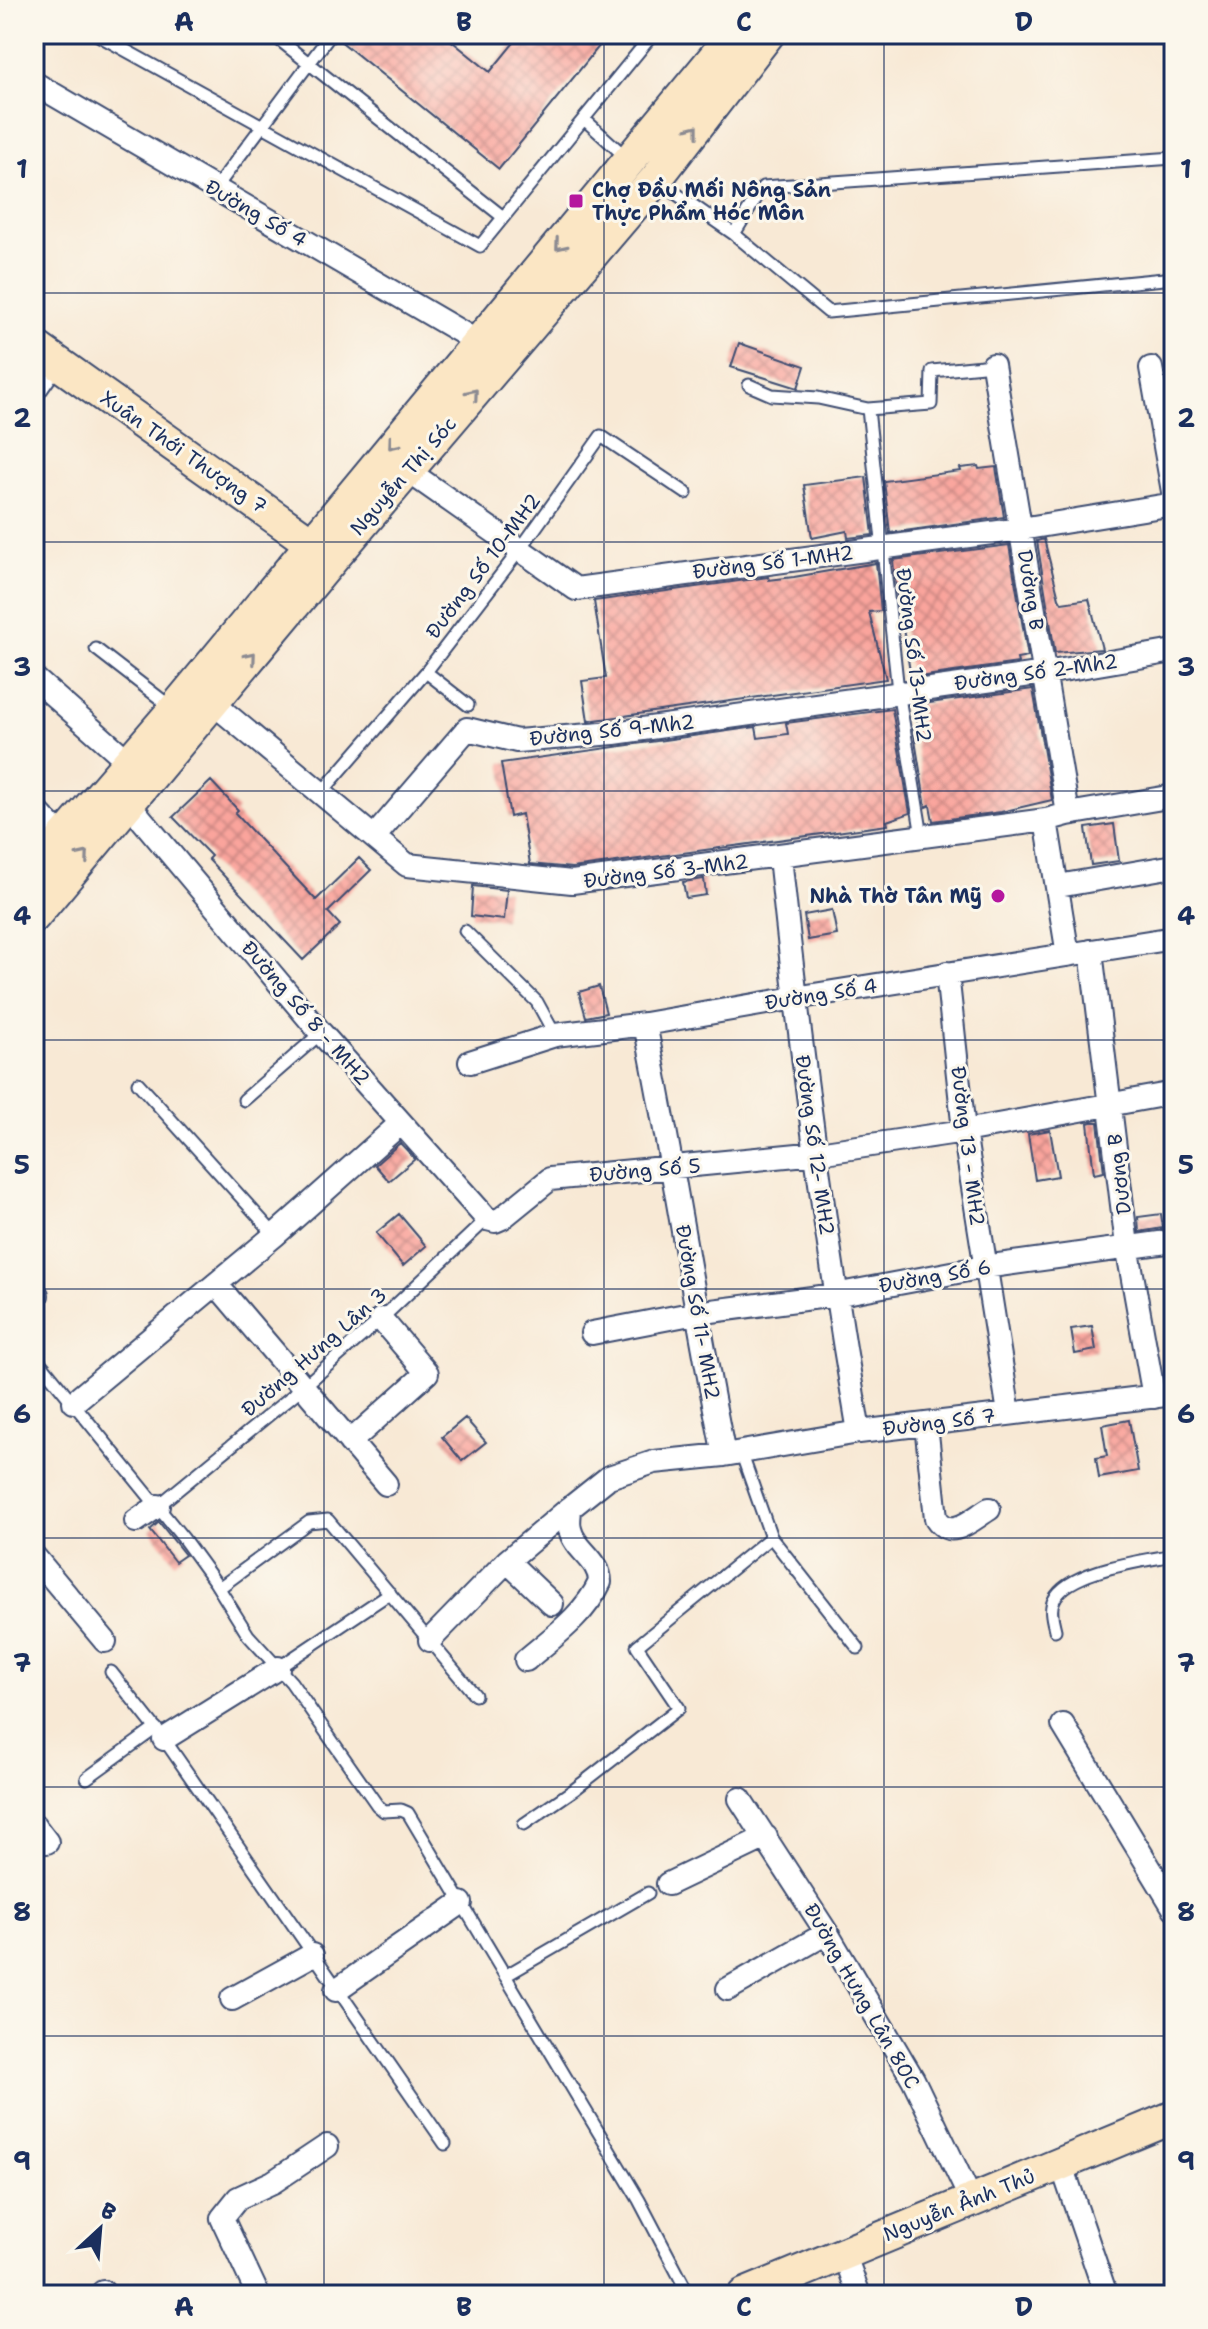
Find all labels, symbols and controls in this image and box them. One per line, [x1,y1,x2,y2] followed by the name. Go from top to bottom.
[174,4,194,39] text: A
[456,4,472,39] text: B
[736,4,752,39] text: C
[1015,4,1033,39] text: D
[684,124,698,139] one-way arrow
[16,151,28,186] text: 1
[1180,151,1192,186] text: 1
[200,173,312,253] street label: Đường Số 4
[592,177,831,226] place label: Chợ Đầu Mối Nông Sản Thực Phẩm Hóc Môn
[567,192,585,210] marker: Chợ Đầu Mối Nông Sản Thực Phẩm Hóc Môn
[555,236,570,251] one-way arrow
[96,385,272,519] street label: Xuân Thới Thượng 7
[463,389,478,403] one-way arrow
[13,400,31,435] text: 2
[1177,400,1195,435] text: 2
[344,411,462,541] street label: Nguyễn Thị Sóc
[388,435,403,450] one-way arrow
[420,488,546,644] street label: Đường Số 10-MH2
[691,539,855,585] street label: Đường Số 1-MH2
[1012,548,1050,632] street label: Dường B
[890,566,938,744] street label: Đường Số 13-MH2
[953,648,1119,696] street label: Đường Số 2-Mh2
[13,649,31,684] text: 3
[1177,649,1195,684] text: 3
[241,651,256,666] one-way arrow
[528,708,696,752] street label: Đường Số 9-Mh2
[582,848,750,894] street label: Đường Số 3-Mh2
[74,851,89,865] one-way arrow
[809,883,982,909] place label: Nhà Thờ Tân Mỹ
[989,887,1007,905] marker: Nhà Thờ Tân Mỹ
[13,898,31,933] text: 4
[1177,898,1195,933] text: 4
[236,935,376,1091] street label: Đường Số 8 - MH2
[763,972,879,1016] street label: Đường Số 4
[789,1053,841,1237] street label: Đường Số 12- MH2
[945,1065,991,1227] street label: Đường 13 - MH2
[1101,1132,1137,1216] street label: Dương B
[14,1147,30,1182] text: 5
[1178,1147,1194,1182] text: 5
[588,1152,702,1188] street label: Đường Số 5
[670,1222,726,1402] street label: Đường Số 11- MH2
[877,1253,993,1299] street label: Đường Số 6
[236,1282,392,1422] street label: Đường Hưng Lân 3
[13,1396,31,1431] text: 6
[1177,1396,1195,1431] text: 6
[881,1402,997,1442] street label: Đường Số 7
[13,1645,31,1680] text: 7
[1177,1645,1195,1680] text: 7
[13,1894,31,1929] text: 8
[1177,1894,1195,1929] text: 8
[798,1899,926,2093] street label: Đường Hưng Lân 80C
[13,2143,31,2178] text: 9
[1177,2143,1195,2178] text: 9
[879,2163,1039,2247] street label: Nguyễn Ảnh Thủ
[60,2189,140,2269] north arrow
[96,2195,121,2228] text: B
[174,2289,194,2324] text: A
[456,2289,472,2324] text: B
[736,2289,752,2324] text: C
[1015,2289,1033,2324] text: D

